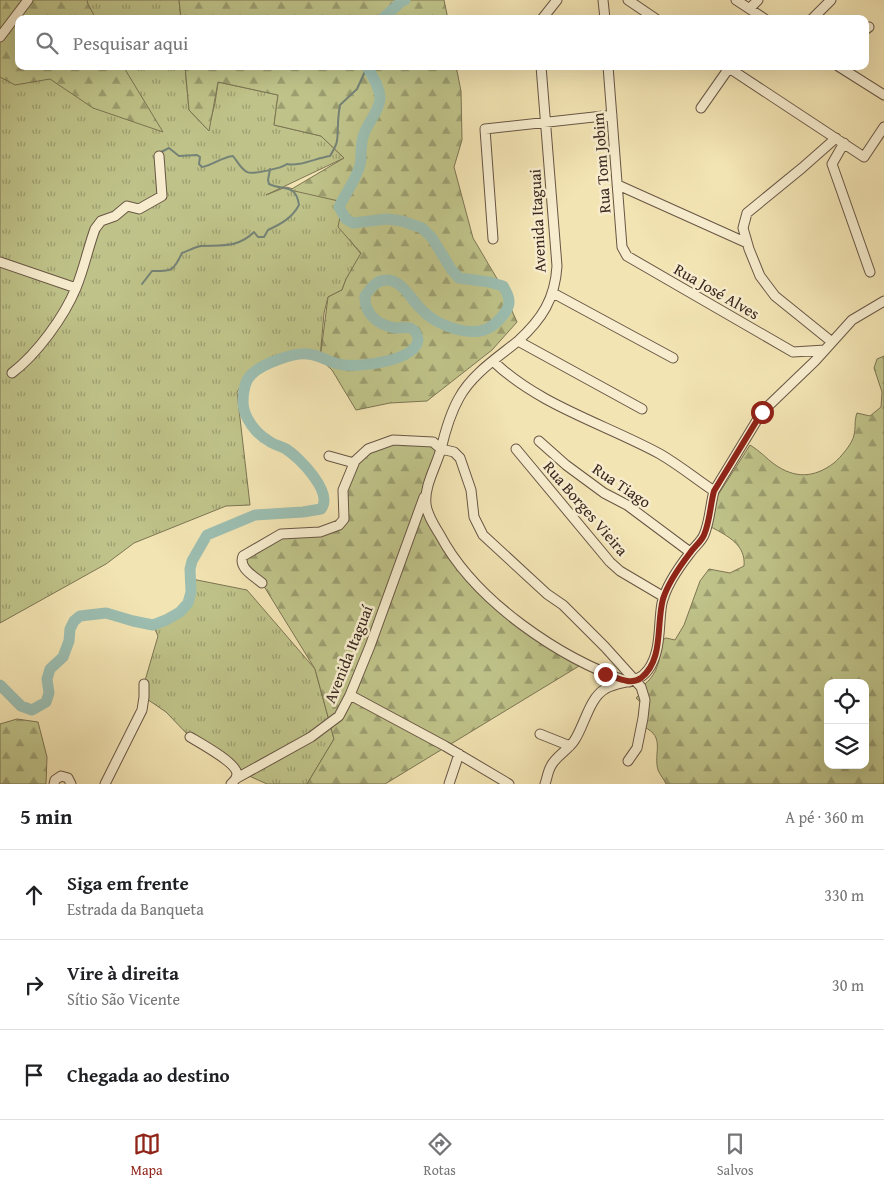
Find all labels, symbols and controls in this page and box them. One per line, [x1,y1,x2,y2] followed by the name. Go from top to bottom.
[15,15,869,70] search box
[33,29,61,57] icon: search
[73,29,188,57] text: Pesquisar aqui
[586,112,616,214] street label: Rua Tom Jobim
[522,168,552,274] street label: Avenida Itaguai
[670,257,764,325] street label: Rua José Alves
[751,401,774,424] route start
[538,455,634,561] street label: Rua Borges Vieira
[588,457,656,513] street label: Rua Tiago
[317,601,379,707] street label: Avenida Itaguaí
[594,663,617,686] route end
[824,679,869,769] map controls
[824,679,869,724] button: locate
[824,724,869,769] button: layers
[20,801,72,832] text: 5 min
[785,805,864,829] text: A pé · 360 m
[67,869,189,897] text: Siga em frente
[20,881,48,909] icon: ahead
[824,883,864,907] text: 330 m
[67,897,204,921] text: Estrada da Banqueta
[67,959,179,987] text: Vire à direita
[20,971,48,999] icon: right
[832,973,864,997] text: 30 m
[67,987,180,1011] text: Sítio São Vicente
[20,1061,48,1089] icon: arrive
[67,1061,230,1089] text: Chegada ao destino
[130,1130,163,1180] tab: Mapa
[424,1130,456,1180] tab: Rotas
[717,1130,754,1180] tab: Salvos

